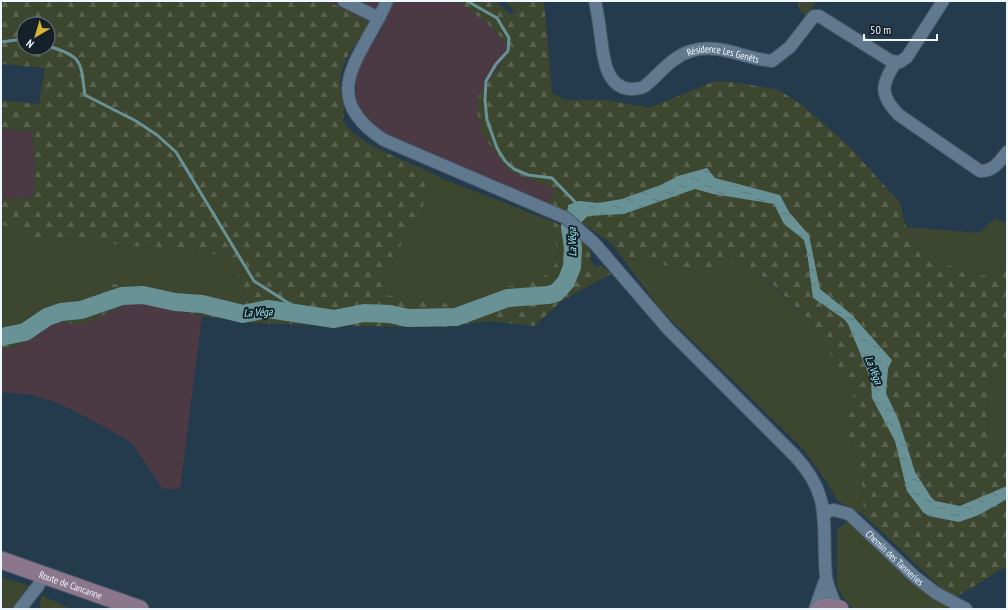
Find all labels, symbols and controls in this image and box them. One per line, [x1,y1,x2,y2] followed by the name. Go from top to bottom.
[16,16,56,56] north arrow
[864,16,937,42] scale bar
[870,22,891,37] text: 50 m
[23,37,36,51] text: N
[685,42,761,66] street label: Résidence Les Genêts
[565,227,579,257] water label: La Véga
[243,304,273,320] water label: La Véga
[862,354,886,387] water label: La Véga
[863,527,927,589] street label: Chemin des Tanneries
[37,568,104,602] street label: Route de Cancanne

